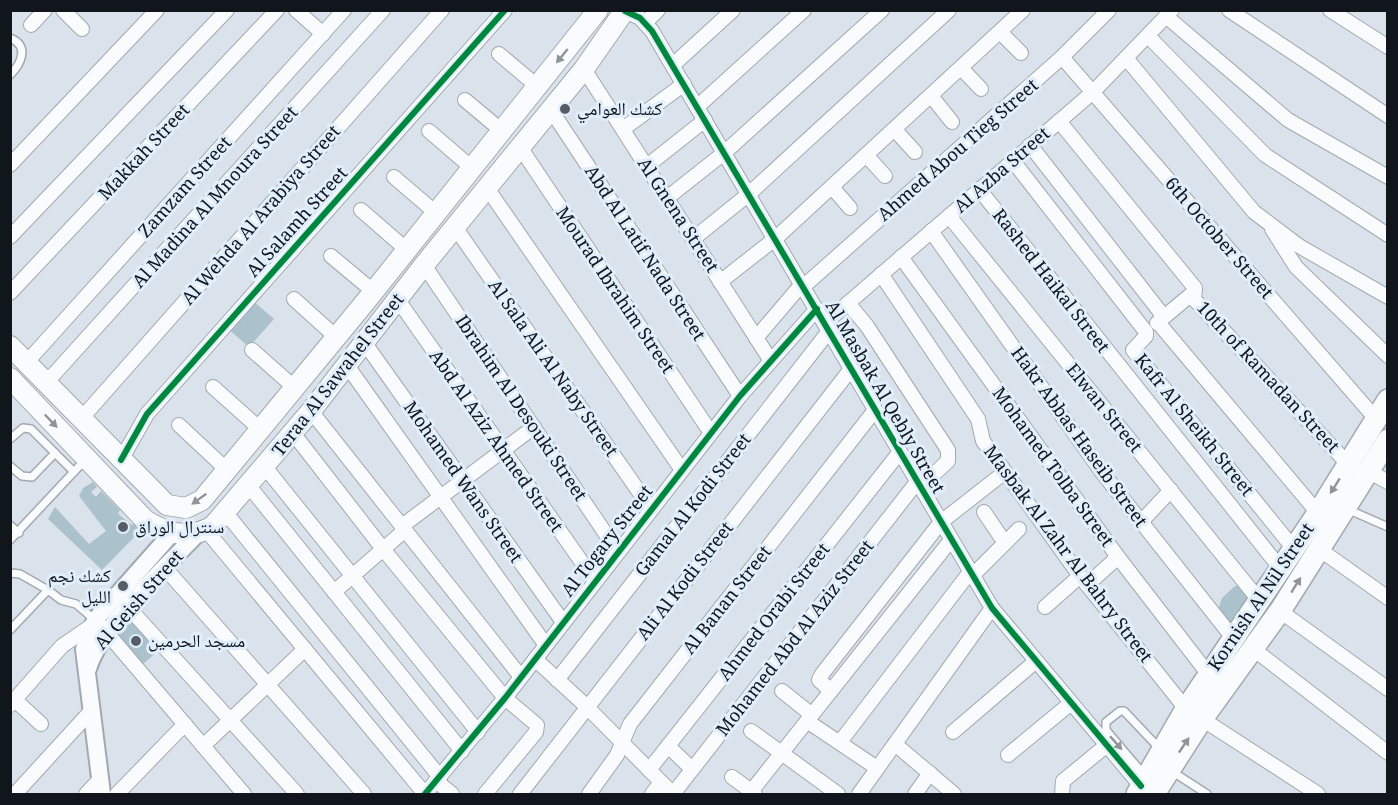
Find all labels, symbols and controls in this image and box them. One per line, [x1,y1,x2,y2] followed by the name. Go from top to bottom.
[556,49,568,64] one-way arrow
[872,73,1047,230] street label: Ahmed Abou Tieg Street
[577,96,663,126] place label: كشك العوامي
[92,98,199,209] street label: Makkah Street
[126,100,307,296] street label: Al Madina Al Mnoura Street
[558,102,572,116] marker: كشك العوامي
[176,119,350,313] street label: Al Wehda Al Arabiya Street
[948,121,1058,222] street label: Al Azba Street
[132,131,241,246] street label: Zamzam Street
[628,152,725,280] street label: Al Gnena Street
[575,160,712,348] street label: Abd Al Latif Nada Street
[240,161,357,286] street label: Al Salamh Street
[1156,171,1279,307] street label: 6th October Street
[546,201,681,381] street label: Mourad Ibrahim Street
[983,203,1116,361] street label: Rashed Haikal Street
[479,274,624,464] street label: Al Sala Ali Al Naby Street
[266,288,413,465] street label: Teraa Al Sawahel Street
[1188,295,1345,461] street label: 10th of Ramadan Street
[815,296,951,500] street label: Al Masbak Al Qebly Street
[446,310,593,508] street label: Ibrahim Al Desouki Street
[1001,341,1153,535] street label: Hakr Abbas Haseib Street
[420,344,569,540] street label: Abd Al Aziz Ahmed Street
[1125,348,1260,504] street label: Kafr Al Sheikh Street
[1057,358,1148,461] street label: Elwan Street
[983,382,1120,555] street label: Mohamed Tolba Street
[394,396,529,570] street label: Mohamed Wans Street
[44,413,58,428] one-way arrow
[629,428,760,585] street label: Gamal Al Kodi Street
[974,440,1158,671] street label: Masbak Al Zahr Al Bahry Street
[1330,478,1341,494] one-way arrow
[555,480,662,605] street label: Al Togary Street
[191,493,207,505] one-way arrow
[135,514,224,544] place label: سنترال الوراق
[630,516,743,648] street label: Ali Al Kodi Street
[1202,518,1324,678] street label: Kornish Al Nil Street
[116,520,130,534] marker: سنترال الوراق
[710,534,883,744] street label: Mohamed Abd Al Aziz Street
[712,538,839,689] street label: Ahmed Orabi Street
[676,540,781,662] street label: Al Banan Street
[88,545,193,658] street label: Al Geish Street
[48,563,112,614] place label: كشك نجم الليل
[1291,577,1302,593] one-way arrow
[116,579,130,593] marker: كشك نجم الليل
[148,628,245,658] place label: مسجد الحرمين
[129,634,143,648] marker: مسجد الحرمين
[1110,735,1123,751] one-way arrow
[1178,737,1190,753] one-way arrow

